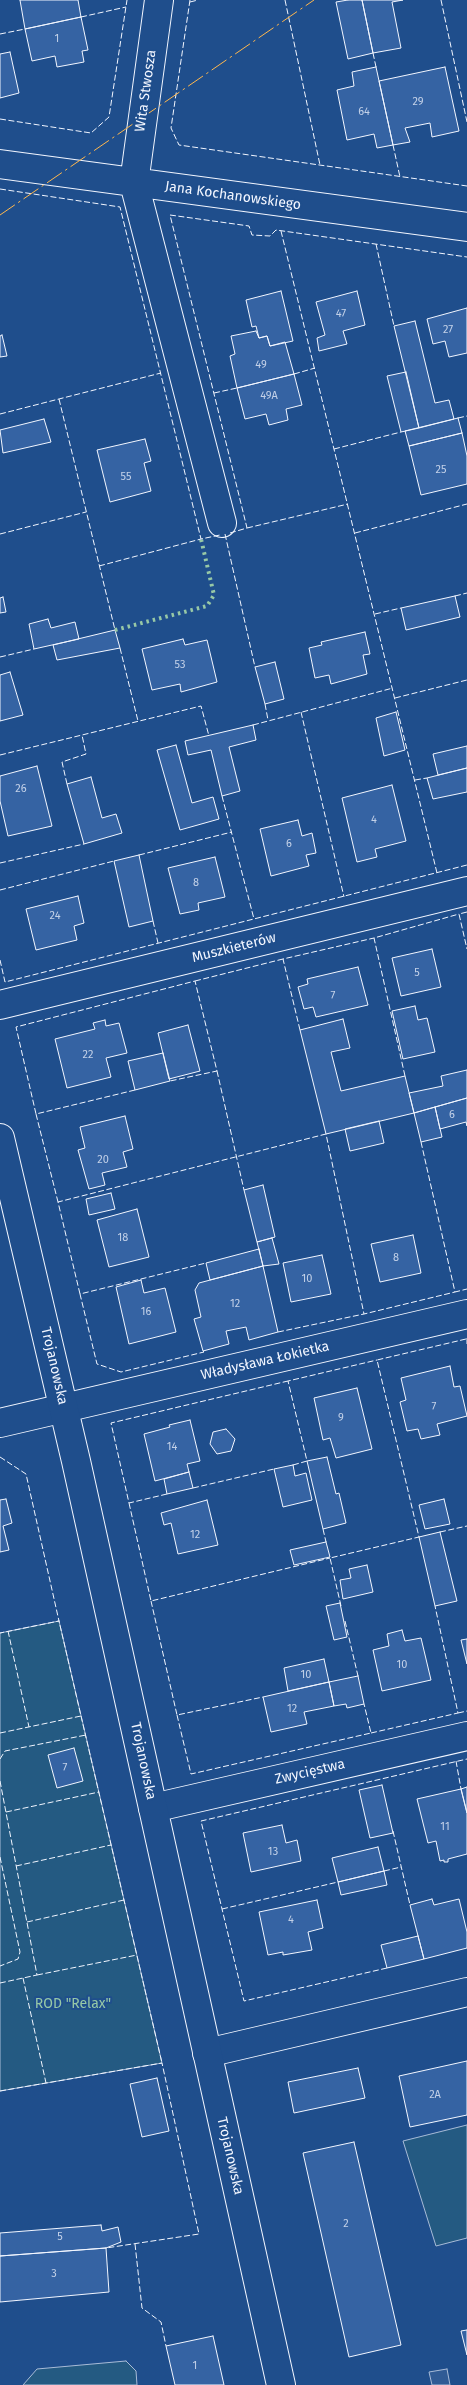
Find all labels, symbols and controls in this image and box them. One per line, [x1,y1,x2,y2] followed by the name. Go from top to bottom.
[55,32,59,46] house number: 1
[132,49,160,133] street label: Wita Stwosza
[412,95,424,109] house number: 29
[358,105,370,119] house number: 64
[164,178,302,214] street label: Jana Kochanowskiego
[336,307,346,321] house number: 47
[443,323,453,337] house number: 27
[255,358,267,372] house number: 49
[260,389,278,403] house number: 49A
[436,463,446,477] house number: 25
[121,470,131,484] house number: 55
[175,658,185,672] house number: 53
[15,782,27,796] house number: 26
[371,813,377,827] house number: 4
[286,837,292,851] house number: 6
[193,876,199,890] house number: 8
[50,909,60,923] house number: 24
[190,929,278,967] street label: Muszkieterów
[414,966,420,980] house number: 5
[331,989,335,1003] house number: 7
[83,1048,93,1062] house number: 22
[449,1108,455,1122] house number: 6
[97,1153,109,1167] house number: 20
[118,1231,128,1245] house number: 18
[393,1251,399,1265] house number: 8
[302,1272,312,1286] house number: 10
[230,1297,240,1311] house number: 12
[141,1305,151,1319] house number: 16
[37,1326,71,1406] street label: Trojanowska
[199,1338,331,1384] street label: Władysława Łokietka
[432,1400,436,1414] house number: 7
[338,1411,344,1425] house number: 9
[167,1440,177,1454] house number: 14
[190,1528,200,1542] house number: 12
[397,1658,407,1672] house number: 10
[301,1668,311,1682] house number: 10
[287,1702,297,1716] house number: 12
[127,1721,159,1801] street label: Trojanowska
[273,1756,347,1788] street label: Zwycięstwa
[63,1761,67,1775] house number: 7
[440,1820,450,1834] house number: 11
[268,1845,278,1859] house number: 13
[288,1913,294,1927] house number: 4
[35,1996,111,2012] park label: ROD "Relax"
[429,2088,441,2102] house number: 2A
[213,2116,247,2196] street label: Trojanowska
[343,2217,349,2231] house number: 2
[57,2230,63,2244] house number: 5
[51,2267,57,2281] house number: 3
[193,2359,197,2373] house number: 1

